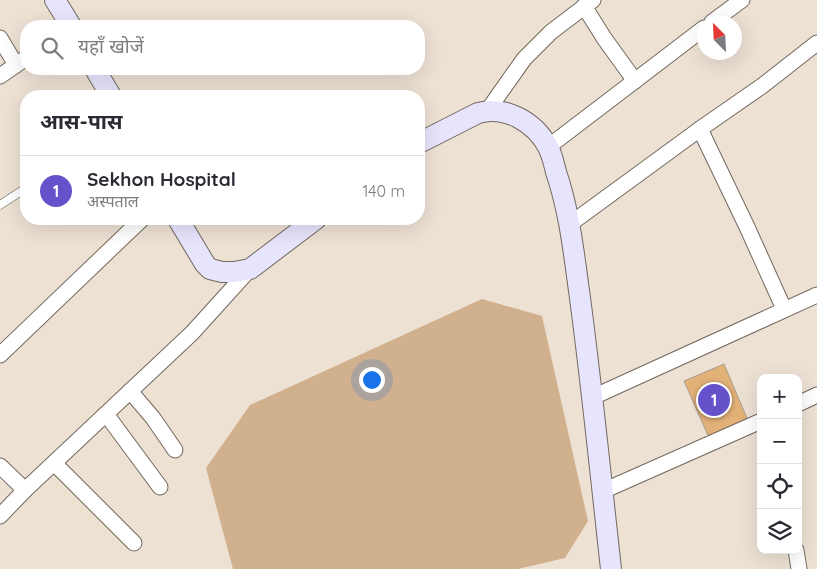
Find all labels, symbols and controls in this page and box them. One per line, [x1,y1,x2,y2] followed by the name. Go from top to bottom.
[697,15,742,60] north arrow
[20,20,425,75] search box
[38,34,66,62] icon: search
[78,34,144,58] text: यहाँ खोजें
[40,108,122,134] text: आस-पास
[87,167,236,191] text: Sekhon Hospital
[53,181,59,201] text: 1
[362,181,405,201] text: 140 m
[87,191,139,211] text: अस्पताल
[359,367,385,393] your location
[757,374,802,554] map controls
[757,374,802,419] button: +
[698,381,730,419] pin: 1
[757,419,802,464] button: −
[757,464,802,509] button: locate
[757,509,802,554] button: layers

